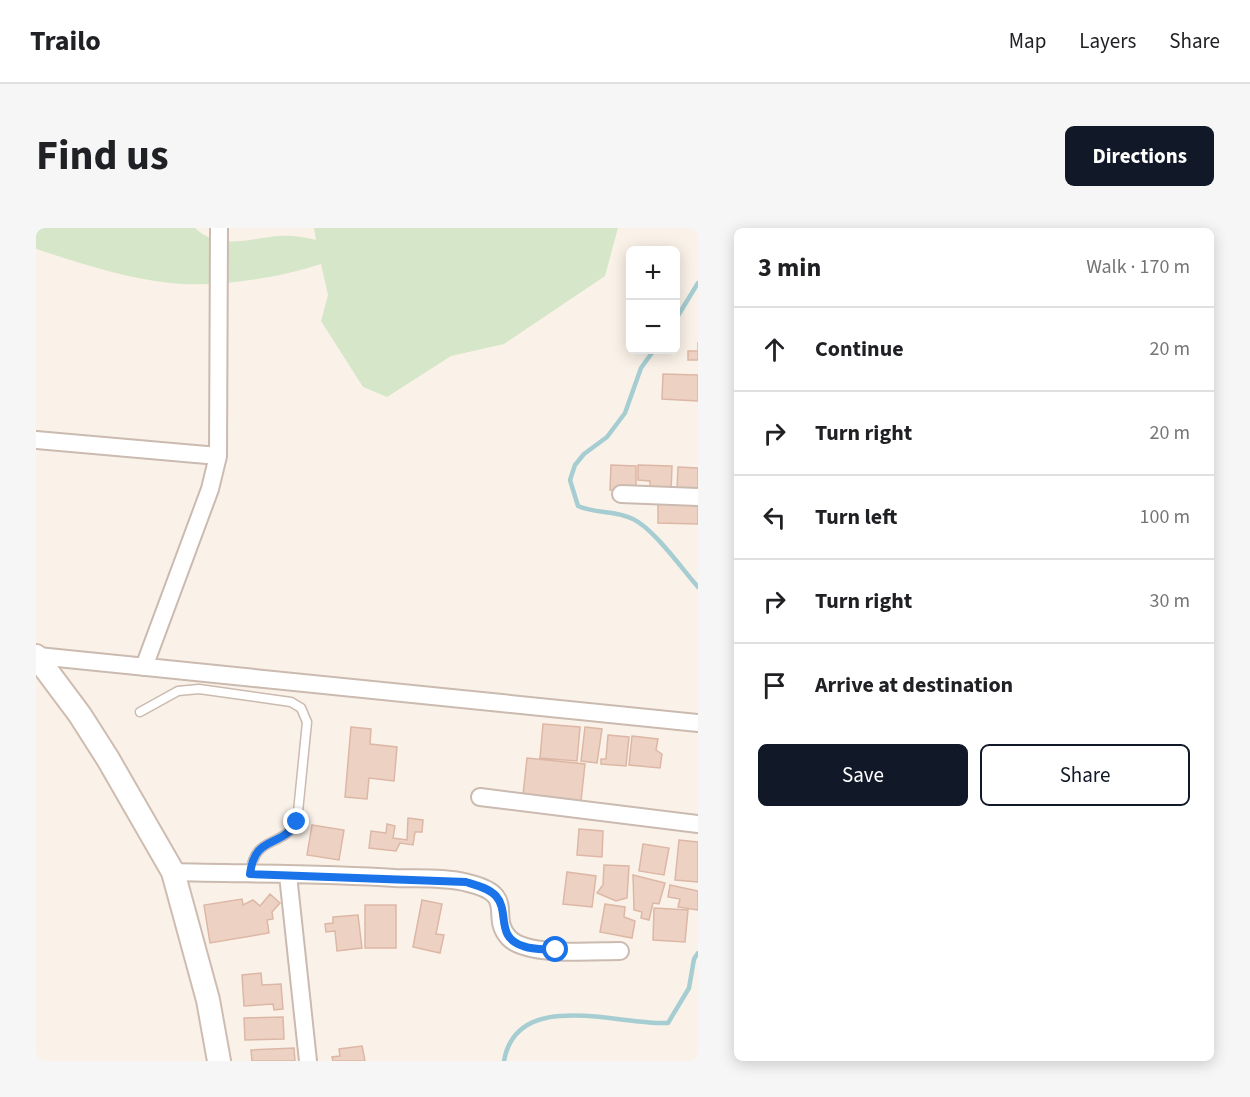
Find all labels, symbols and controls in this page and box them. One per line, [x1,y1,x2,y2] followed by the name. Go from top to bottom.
[30,21,101,61] text: Trailo
[1009,26,1046,56] text: Map
[1079,26,1136,56] text: Layers
[1169,26,1220,56] text: Share
[36,126,169,186] text: Find us
[1065,126,1214,186] button: Directions
[626,246,680,354] map controls
[626,246,680,300] button: +
[758,249,821,286] text: 3 min
[1086,253,1190,281] text: Walk · 170 m
[626,300,680,354] button: −
[758,333,791,366] icon: ahead
[815,333,904,365] text: Continue
[1150,335,1190,363] text: 20 m
[758,417,791,450] icon: right
[815,417,912,449] text: Turn right
[1150,419,1190,447] text: 20 m
[758,501,791,534] icon: left
[815,501,897,533] text: Turn left
[1140,503,1190,531] text: 100 m
[758,585,791,618] icon: right
[815,585,912,617] text: Turn right
[1150,587,1190,615] text: 30 m
[758,669,791,702] icon: arrive
[815,669,1013,701] text: Arrive at destination
[758,744,968,806] button: Save
[980,744,1190,806] button: Share
[283,808,309,834] route end
[542,936,568,962] route start

